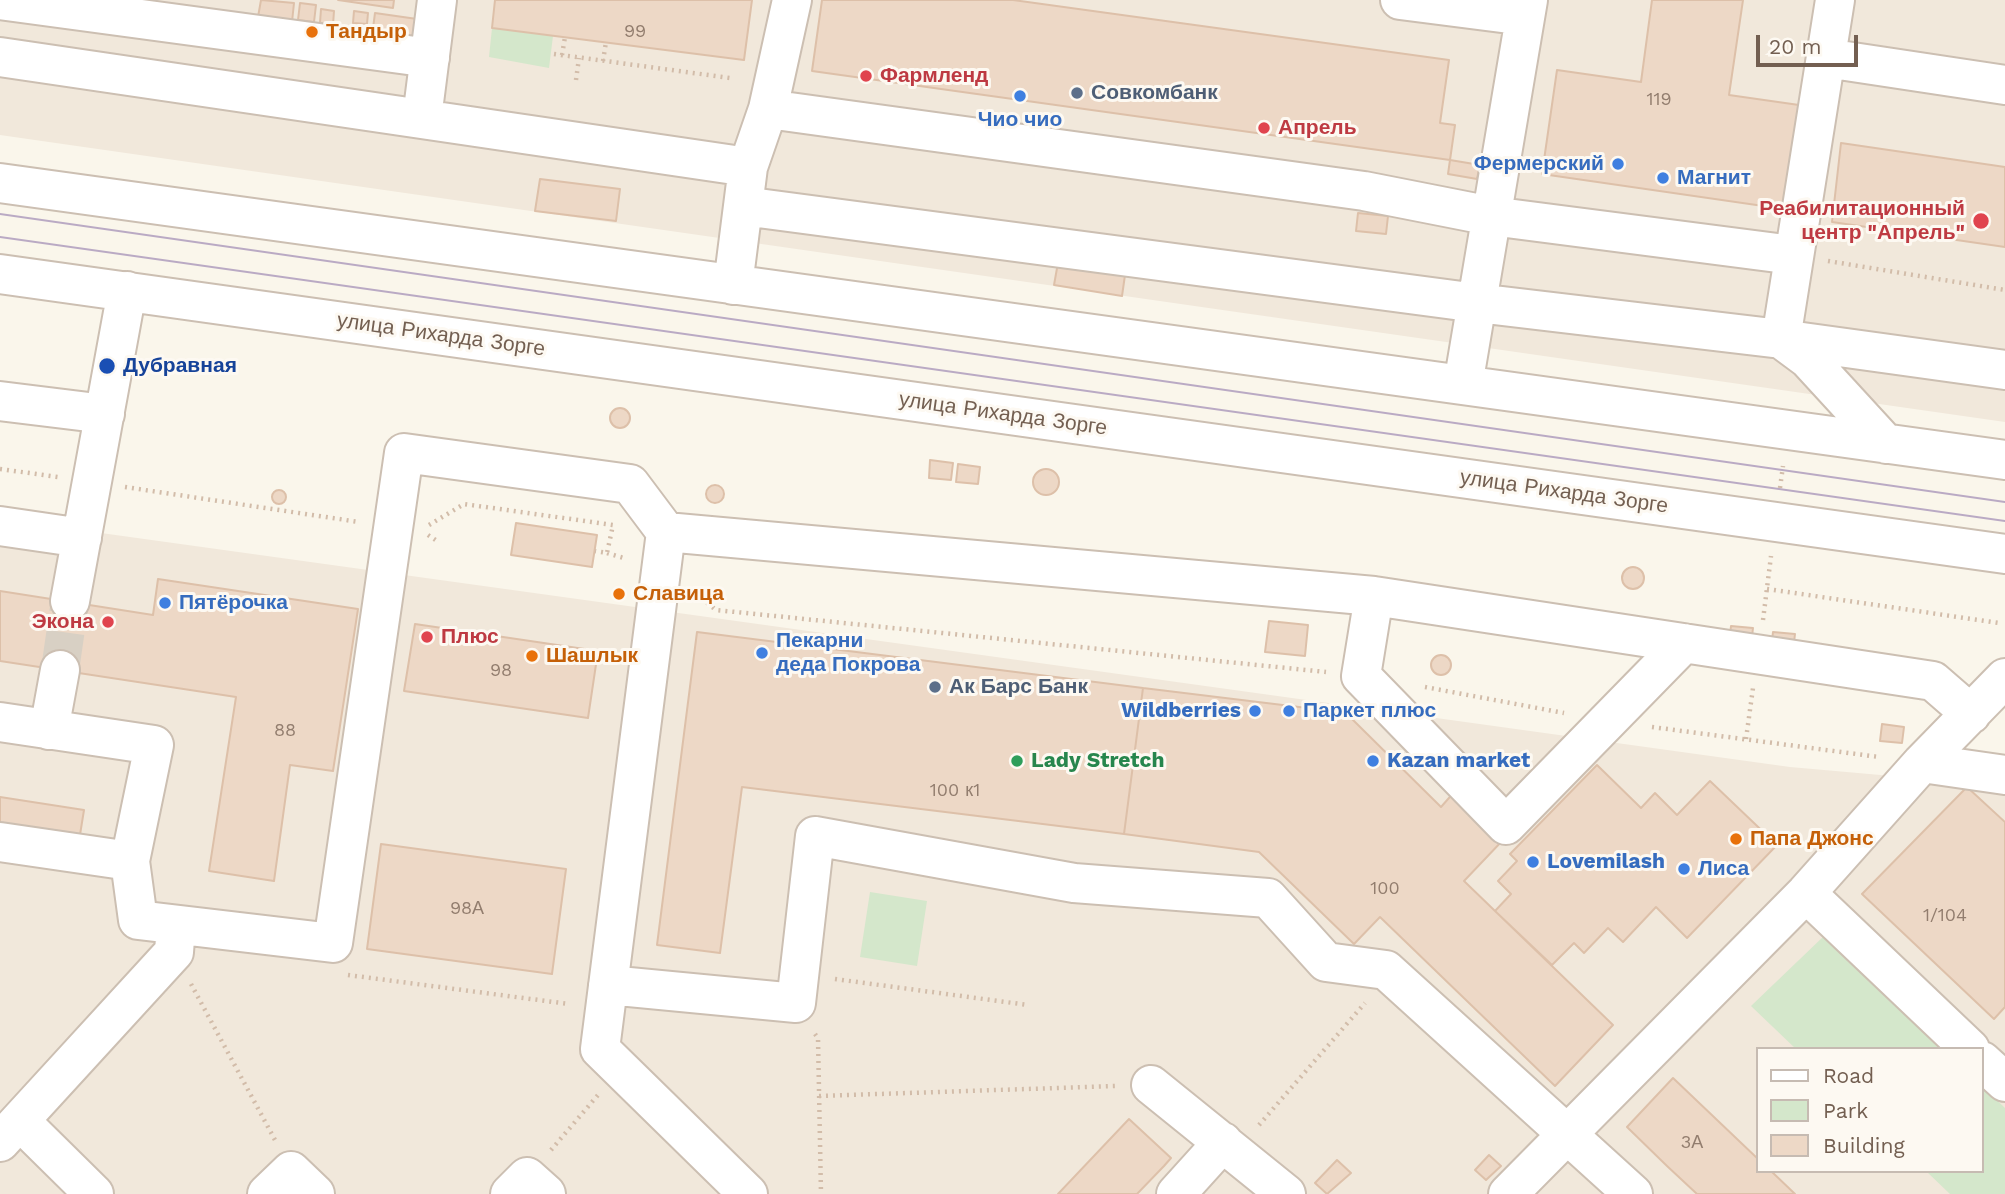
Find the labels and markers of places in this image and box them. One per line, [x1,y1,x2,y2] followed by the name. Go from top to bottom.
[326,19,407,45] place label: Тандыр
[304,24,320,40] marker: Тандыр
[880,63,988,89] place label: Фармленд
[858,68,874,84] marker: Фармленд
[1091,80,1218,106] place label: Совкомбанк
[1069,85,1085,101] marker: Совкомбанк
[1012,88,1028,104] marker: Чио чио
[978,107,1062,133] place label: Чио чио
[1278,115,1357,141] place label: Апрель
[1256,120,1272,136] marker: Апрель
[1474,151,1604,177] place label: Фермерский
[1610,156,1626,172] marker: Фермерский
[1677,165,1751,191] place label: Магнит
[1655,170,1671,186] marker: Магнит
[1759,196,1965,246] place label: Реабилитационный центр "Апрель"
[1971,211,1991,231] marker: Реабилитационный центр "Апрель"
[123,353,237,379] place label: Дубравная
[97,356,117,376] marker: Дубравная
[633,581,724,607] place label: Славица
[611,586,627,602] marker: Славица
[179,590,288,616] place label: Пятёрочка
[157,595,173,611] marker: Пятёрочка
[32,609,94,635] place label: Экона
[100,614,116,630] marker: Экона
[441,624,499,650] place label: Плюс
[776,628,920,678] place label: Пекарни деда Покрова
[419,629,435,645] marker: Плюс
[546,643,638,669] place label: Шашлык
[754,645,770,661] marker: Пекарни деда Покрова
[524,648,540,664] marker: Шашлык
[949,674,1088,700] place label: Ак Барс Банк
[927,679,943,695] marker: Ак Барс Банк
[1121,698,1241,724] place label: Wildberries
[1303,698,1436,724] place label: Паркет плюс
[1247,703,1263,719] marker: Wildberries
[1281,703,1297,719] marker: Паркет плюс
[1031,748,1164,774] place label: Lady Stretch
[1387,748,1530,774] place label: Kazan market
[1009,753,1025,769] marker: Lady Stretch
[1365,753,1381,769] marker: Kazan market
[1750,826,1874,852] place label: Папа Джонс
[1728,831,1744,847] marker: Папа Джонс
[1547,849,1665,875] place label: Lovemilash
[1525,854,1541,870] marker: Lovemilash
[1698,856,1749,882] place label: Лиса
[1676,861,1692,877] marker: Лиса

